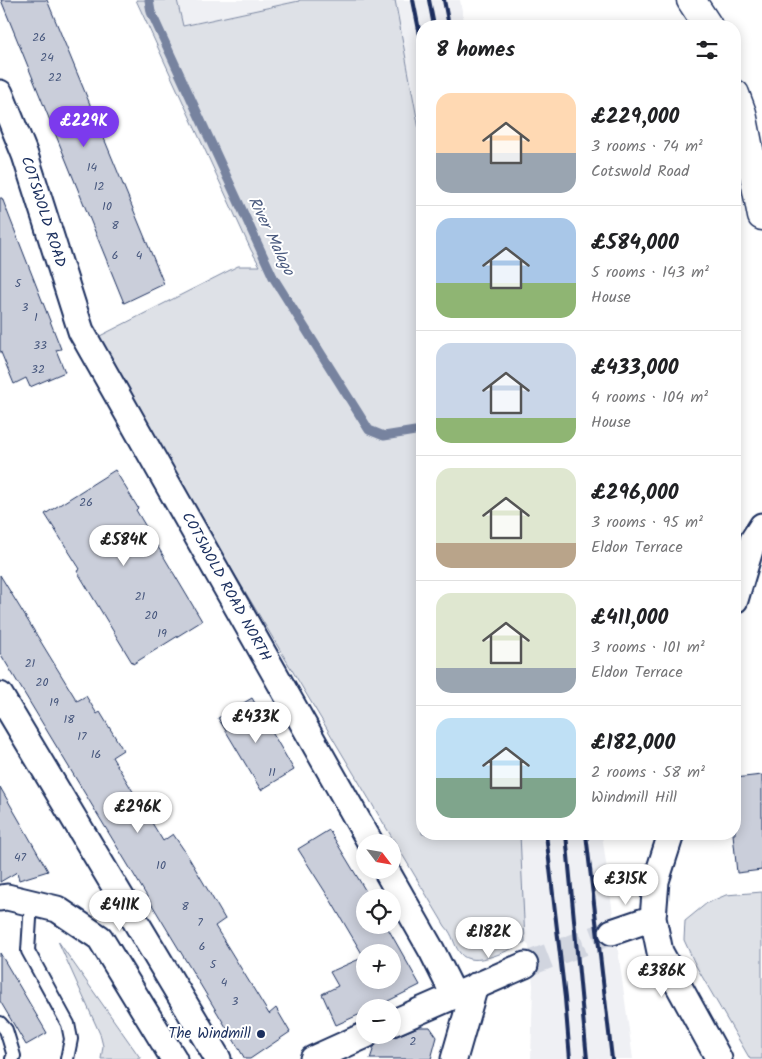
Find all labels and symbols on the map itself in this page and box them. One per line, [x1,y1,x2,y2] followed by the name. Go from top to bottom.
[32,28,46,47] house number: 26
[40,48,54,67] house number: 24
[48,68,62,87] house number: 22
[49,106,119,148] pin: £229K
[14,153,72,271] street label: COTSWOLD ROAD
[87,158,98,177] house number: 14
[94,177,104,196] house number: 12
[241,192,302,281] water label: River Malago
[102,197,112,216] house number: 10
[111,216,119,235] house number: 8
[112,246,118,265] house number: 6
[136,246,143,265] house number: 4
[15,274,23,293] house number: 5
[22,298,29,317] house number: 3
[34,308,38,327] house number: 1
[33,336,47,355] house number: 33
[31,360,45,379] house number: 32
[79,493,93,512] house number: 26
[175,508,277,666] street label: COTSWOLD ROAD NORTH
[89,524,159,567] pin: £584K
[135,587,146,606] house number: 21
[145,606,157,625] house number: 20
[157,624,167,643] house number: 19
[25,654,36,673] house number: 21
[36,673,48,692] house number: 20
[49,693,59,712] house number: 19
[221,702,291,744] pin: £433K
[64,710,75,729] house number: 18
[77,727,87,746] house number: 17
[91,745,101,764] house number: 16
[268,763,276,782] house number: 11
[103,792,173,834] pin: £296K
[356,834,401,879] north arrow
[14,848,27,867] house number: 47
[156,856,166,875] house number: 10
[591,864,661,906] pin: £315K
[85,890,155,932] pin: £411K
[181,897,189,916] house number: 8
[197,913,203,932] house number: 7
[454,916,524,959] pin: £182K
[199,937,205,956] house number: 6
[210,955,218,974] house number: 5
[627,956,697,998] pin: £386K
[221,973,228,992] house number: 4
[232,992,239,1011] house number: 3
[169,1022,251,1046] place label: The Windmill
[255,1028,267,1040] marker: The Windmill
[410,1032,417,1051] house number: 2

